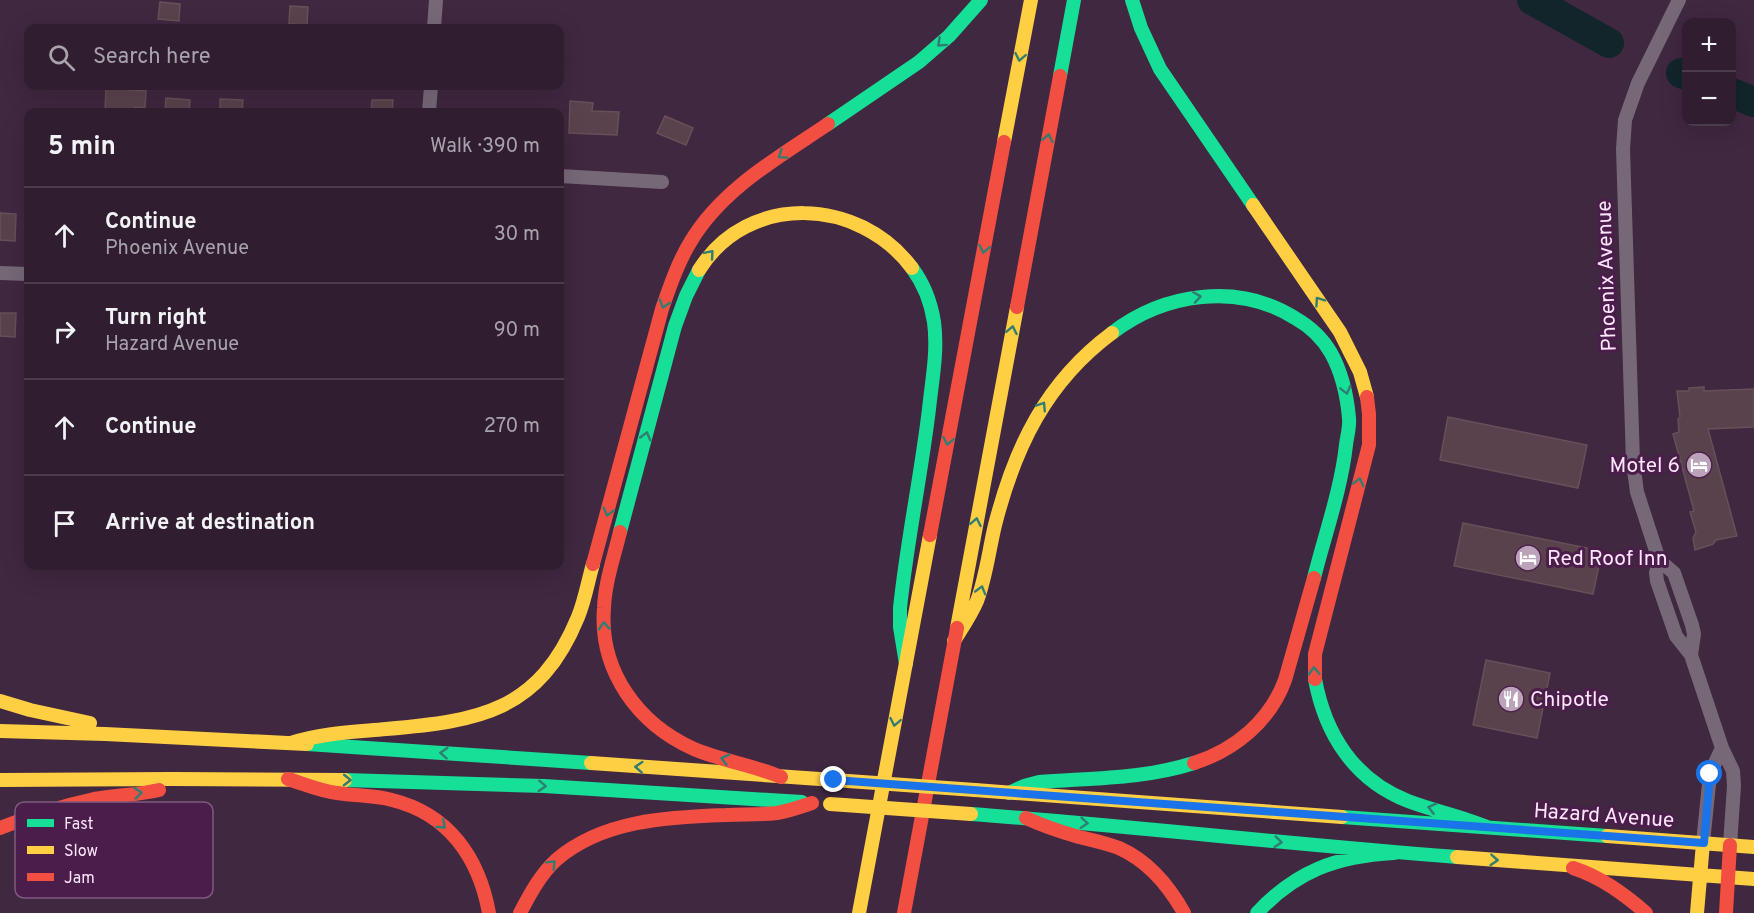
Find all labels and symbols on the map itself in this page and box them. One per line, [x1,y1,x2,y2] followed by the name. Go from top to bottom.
[937,36,948,47] one-way arrow
[1014,52,1027,62] one-way arrow
[1041,134,1054,144] one-way arrow
[778,148,789,159] one-way arrow
[1591,200,1624,352] street label: Phoenix Avenue
[978,244,991,254] one-way arrow
[703,250,714,261] one-way arrow
[1192,292,1202,304] one-way arrow
[1315,297,1326,308] one-way arrow
[659,298,671,309] one-way arrow
[1005,325,1018,335] one-way arrow
[1338,385,1351,395] one-way arrow
[1035,402,1046,413] one-way arrow
[639,432,651,442] one-way arrow
[942,435,955,445] one-way arrow
[1684,450,1714,480] hotel icon: Motel 6
[1610,453,1680,480] place label: Motel 6
[1352,477,1365,487] one-way arrow
[603,507,615,517] one-way arrow
[969,517,982,527] one-way arrow
[1513,543,1543,573] hotel icon: Red Roof Inn
[1547,546,1668,573] place label: Red Roof Inn
[974,585,986,596] one-way arrow
[597,621,610,630] one-way arrow
[1308,666,1321,675] one-way arrow
[1496,684,1526,714] restaurant icon: Chipotle
[1530,687,1609,714] place label: Chipotle
[889,717,902,727] one-way arrow
[440,747,449,760] one-way arrow
[720,754,730,767] one-way arrow
[1696,760,1722,786] route start
[634,761,643,774] one-way arrow
[820,766,846,792] route end
[342,774,351,786] one-way arrow
[537,780,546,793] one-way arrow
[133,787,142,800] one-way arrow
[1533,798,1675,835] street label: Hazard Avenue
[15,802,213,898] legend
[1428,802,1438,815] one-way arrow
[64,815,94,835] text: Fast
[1080,816,1089,829] one-way arrow
[435,818,446,829] one-way arrow
[1274,835,1283,848] one-way arrow
[64,842,98,862] text: Slow
[1490,854,1499,867] one-way arrow
[544,861,555,872] one-way arrow
[64,869,95,889] text: Jam

